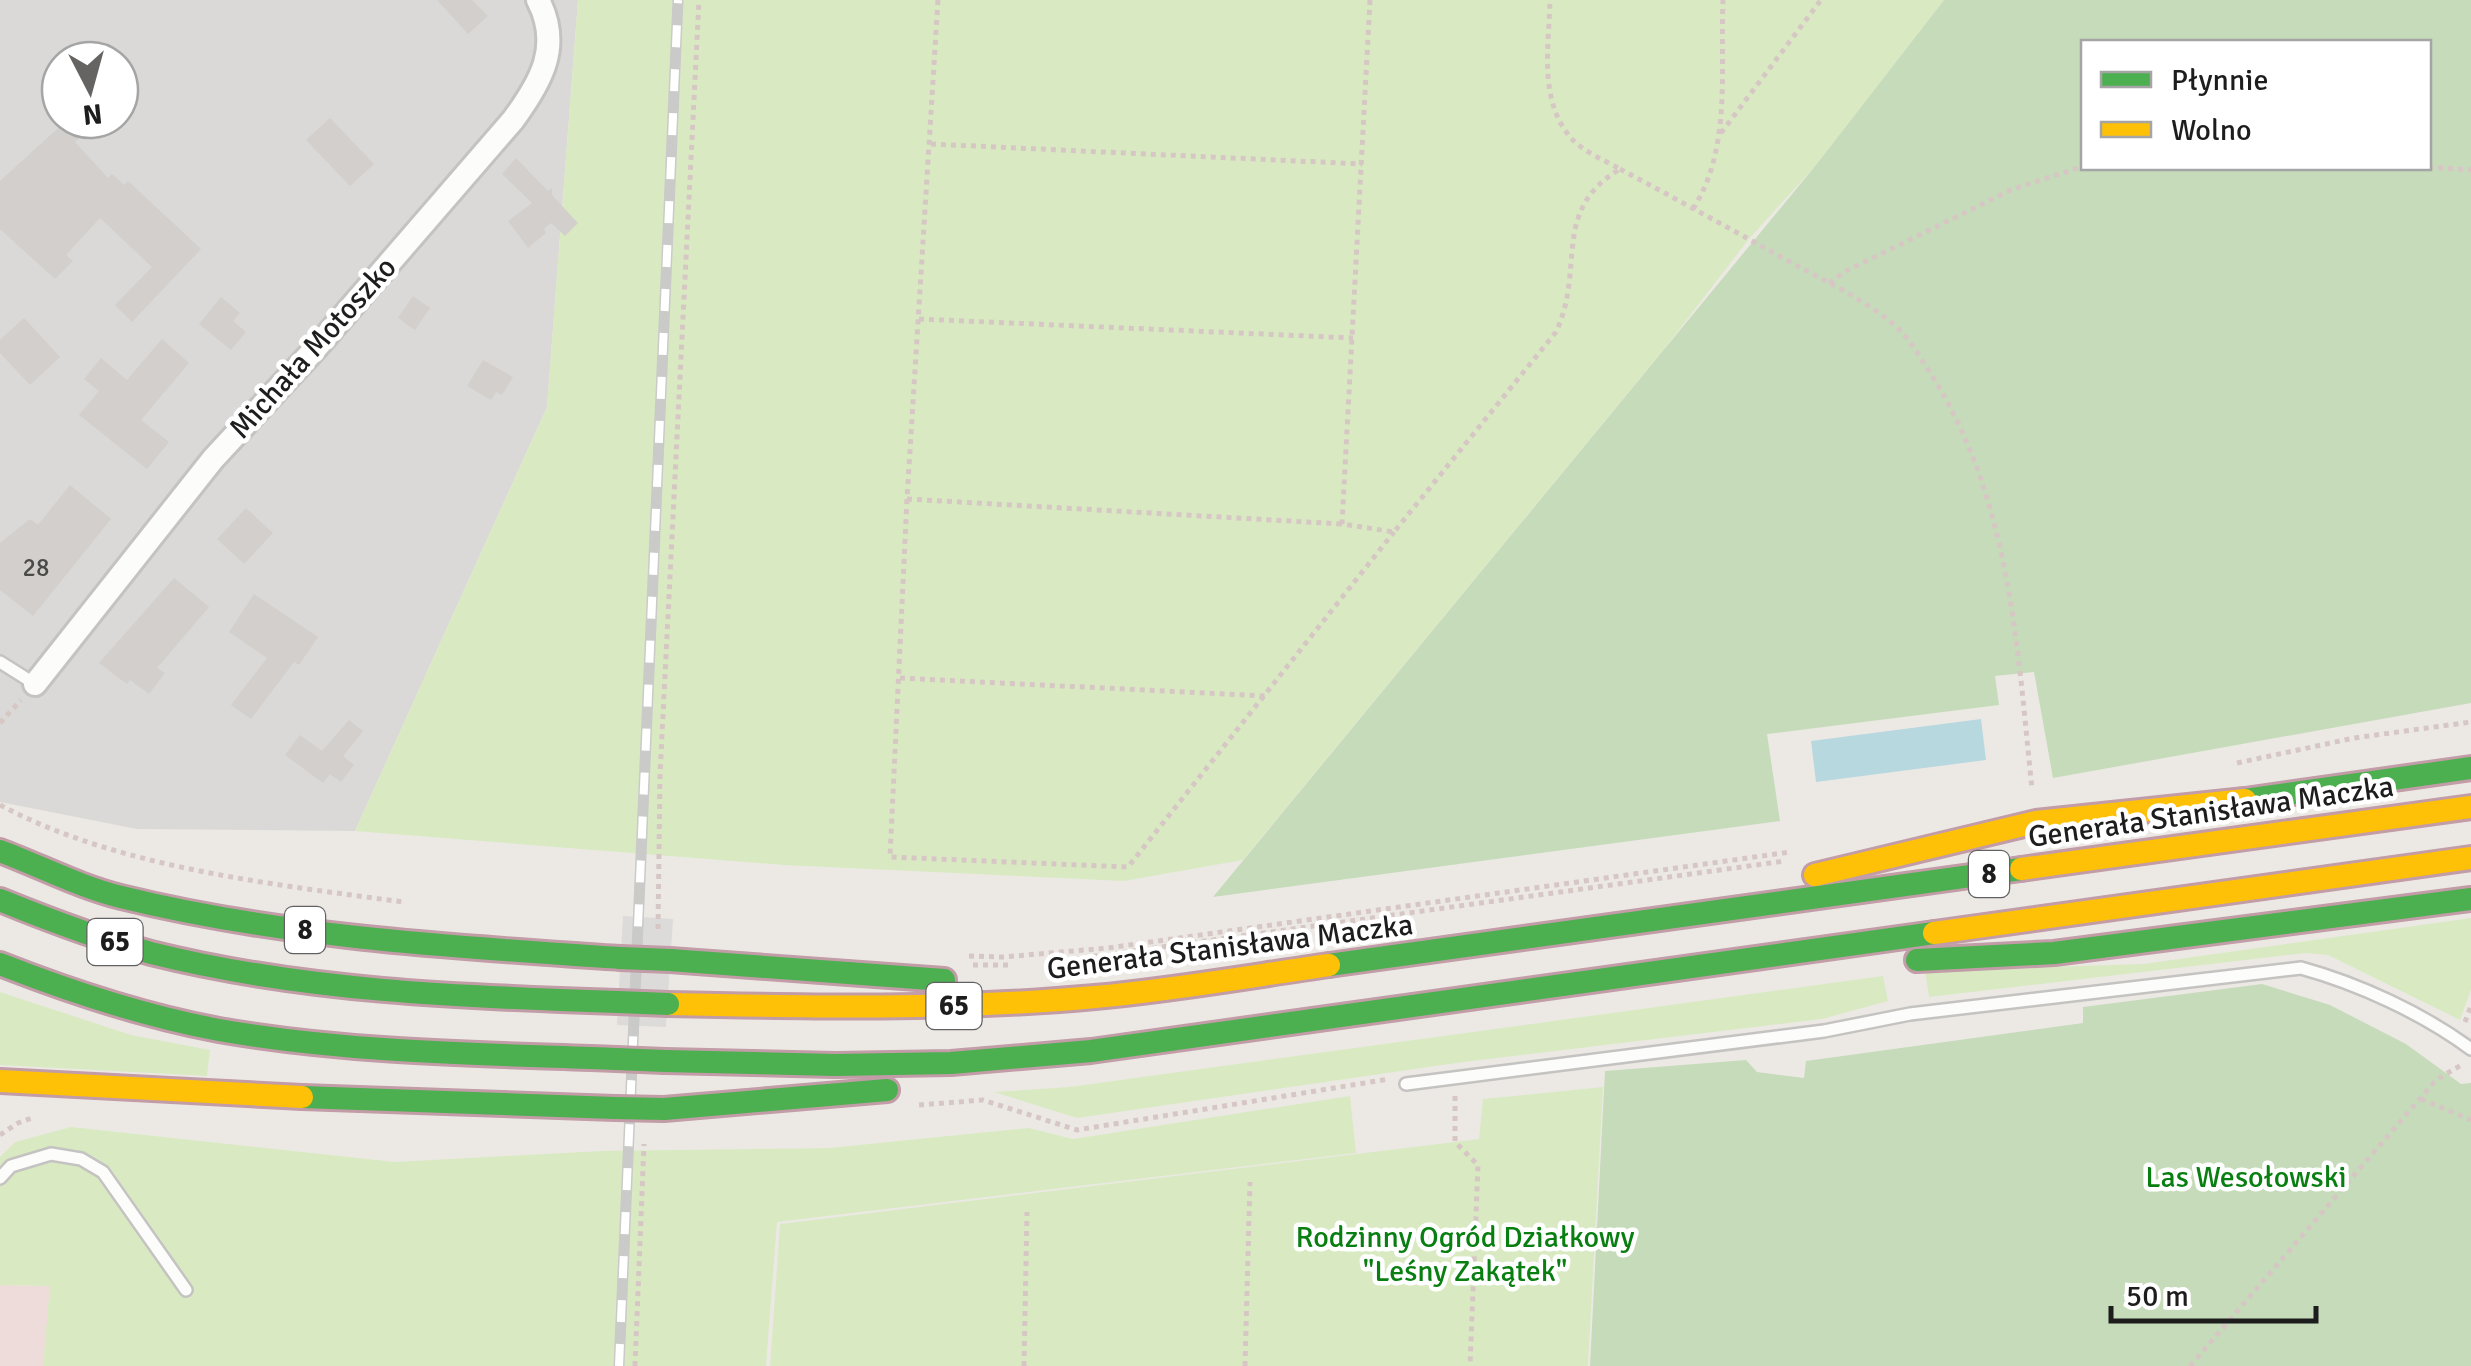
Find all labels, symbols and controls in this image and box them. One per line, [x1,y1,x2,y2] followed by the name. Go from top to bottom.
[40,40,140,140] north arrow
[2081,40,2431,170] legend
[2171,62,2268,99] text: Płynnie
[81,96,104,132] text: N
[2171,112,2252,149] text: Wolno
[222,249,404,447] street label: Michała Motoszko
[22,552,50,583] house number: 28
[2026,768,2396,856] street label: Generała Stanisława Maczka
[1969,851,2009,897] road number: 8
[1045,906,1415,988] street label: Generała Stanisława Maczka
[285,907,325,953] road number: 8
[88,919,142,965] road number: 65
[926,983,982,1029] road number: 65
[2145,1159,2347,1196] park label: Las Wesołowski
[1296,1219,1634,1290] park label: Rodzinny Ogród Działkowy "Leśny Zakątek"
[2111,1261,2316,1323] scale bar
[2126,1278,2189,1315] text: 50 m

